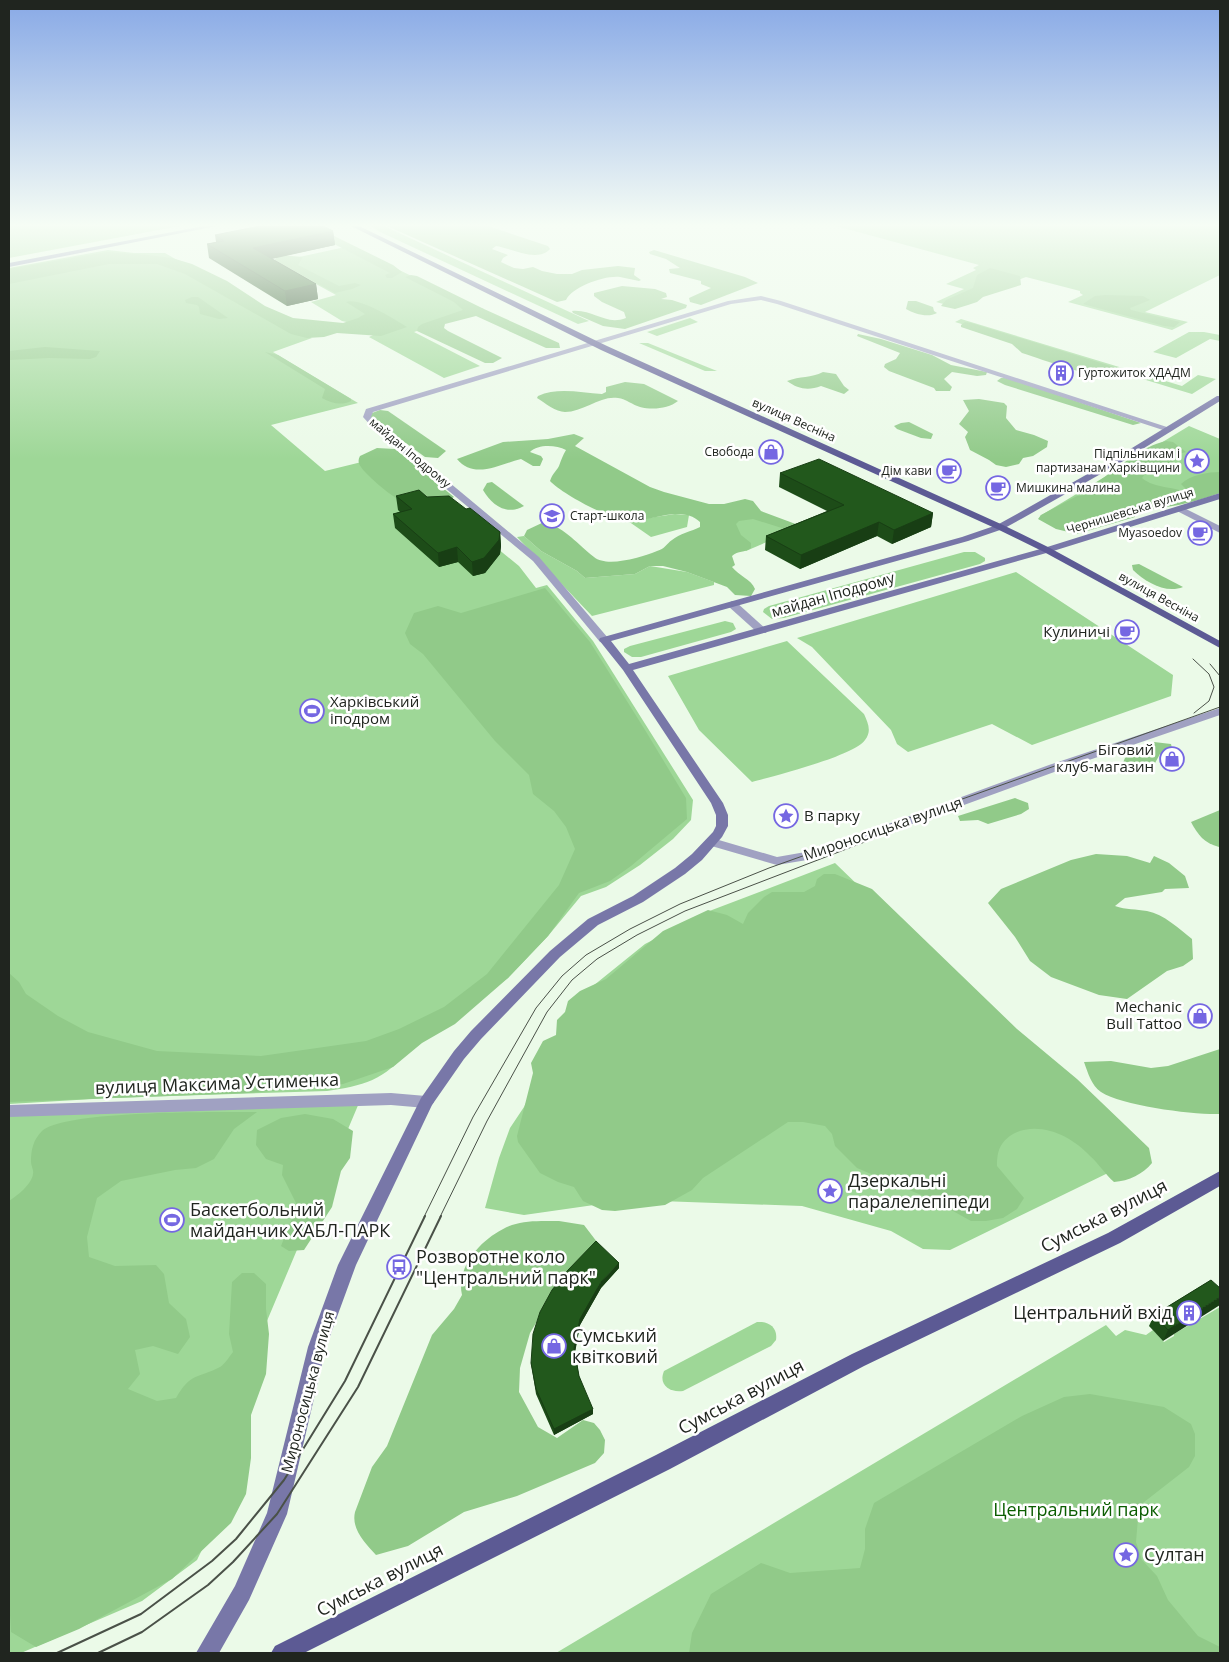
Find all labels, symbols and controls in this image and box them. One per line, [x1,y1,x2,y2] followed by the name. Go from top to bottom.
[1048,360,1074,386] building icon: Гуртожиток ХДАДМ
[1078,364,1191,381] place label: Гуртожиток ХДАДМ
[750,394,839,446] street label: вулиця Весніна
[366,413,455,492] street label: майдан Іподрому
[758,439,784,465] shop icon: Свобода
[704,443,754,460] place label: Свобода
[1036,445,1180,476] place label: Підпільникам і партизанам Харківщини
[1184,448,1210,474] place icon: Підпільникам і партизанам Харківщини
[936,458,962,484] cafe icon: Дім кави
[881,462,932,479] place label: Дім кави
[985,475,1011,501] cafe icon: Мишкина малина
[1016,479,1121,496] place label: Мишкина малина
[1064,483,1196,538] street label: Чернишевська вулиця
[539,503,565,529] school or university icon: Старт-школа
[570,507,644,524] place label: Старт-школа
[1187,520,1213,546] cafe icon: Myasoedov
[1118,524,1182,541] place label: Myasoedov
[769,567,897,621] street label: майдан Іподрому
[1116,567,1203,626] street label: вулиця Весніна
[1114,619,1140,645] cafe icon: Кулиничі
[1043,621,1110,641] place label: Кулиничі
[330,691,419,728] place label: Харківський іподром
[299,698,325,724] sports icon: Харківський іподром
[1056,739,1154,776] place label: Біговий клуб-магазин
[1159,746,1185,772] shop icon: Біговий клуб-магазин
[801,791,965,865] street label: Мироносицька вулиця
[773,803,799,829] place icon: В парку
[804,805,860,825] place label: В парку
[1106,996,1182,1033] place label: Mechanic Bull Tattoo
[1187,1003,1213,1029] shop icon: Mechanic Bull Tattoo
[95,1067,339,1099] street label: вулиця Максима Устименка
[848,1168,990,1213] place label: Дзеркальні паралелепіпеди
[1036,1173,1171,1257] street label: Сумська вулиця
[817,1178,843,1204] place icon: Дзеркальні паралелепіпеди
[190,1197,390,1242] place label: Баскетбольний майданчик ХАБЛ-ПАРК
[159,1207,185,1233] sports icon: Баскетбольний майданчик ХАБЛ-ПАРК
[416,1244,596,1289] place label: Розворотне коло "Центральний парк"
[386,1254,412,1280] bus stop icon: Розворотне коло "Центральний парк"
[1013,1300,1172,1324] place label: Центральний вхід
[1176,1300,1202,1326] building icon: Центральний вхід
[276,1309,338,1475] street label: Мироносицька вулиця
[572,1323,658,1368] place label: Сумський квітковий
[541,1333,567,1359] shop icon: Сумський квітковий
[673,1353,808,1439] street label: Сумська вулиця
[993,1497,1160,1521] park label: Центральний парк
[312,1537,447,1621] street label: Сумська вулиця
[1113,1542,1139,1568] place icon: Султан
[1144,1542,1205,1566] place label: Султан

